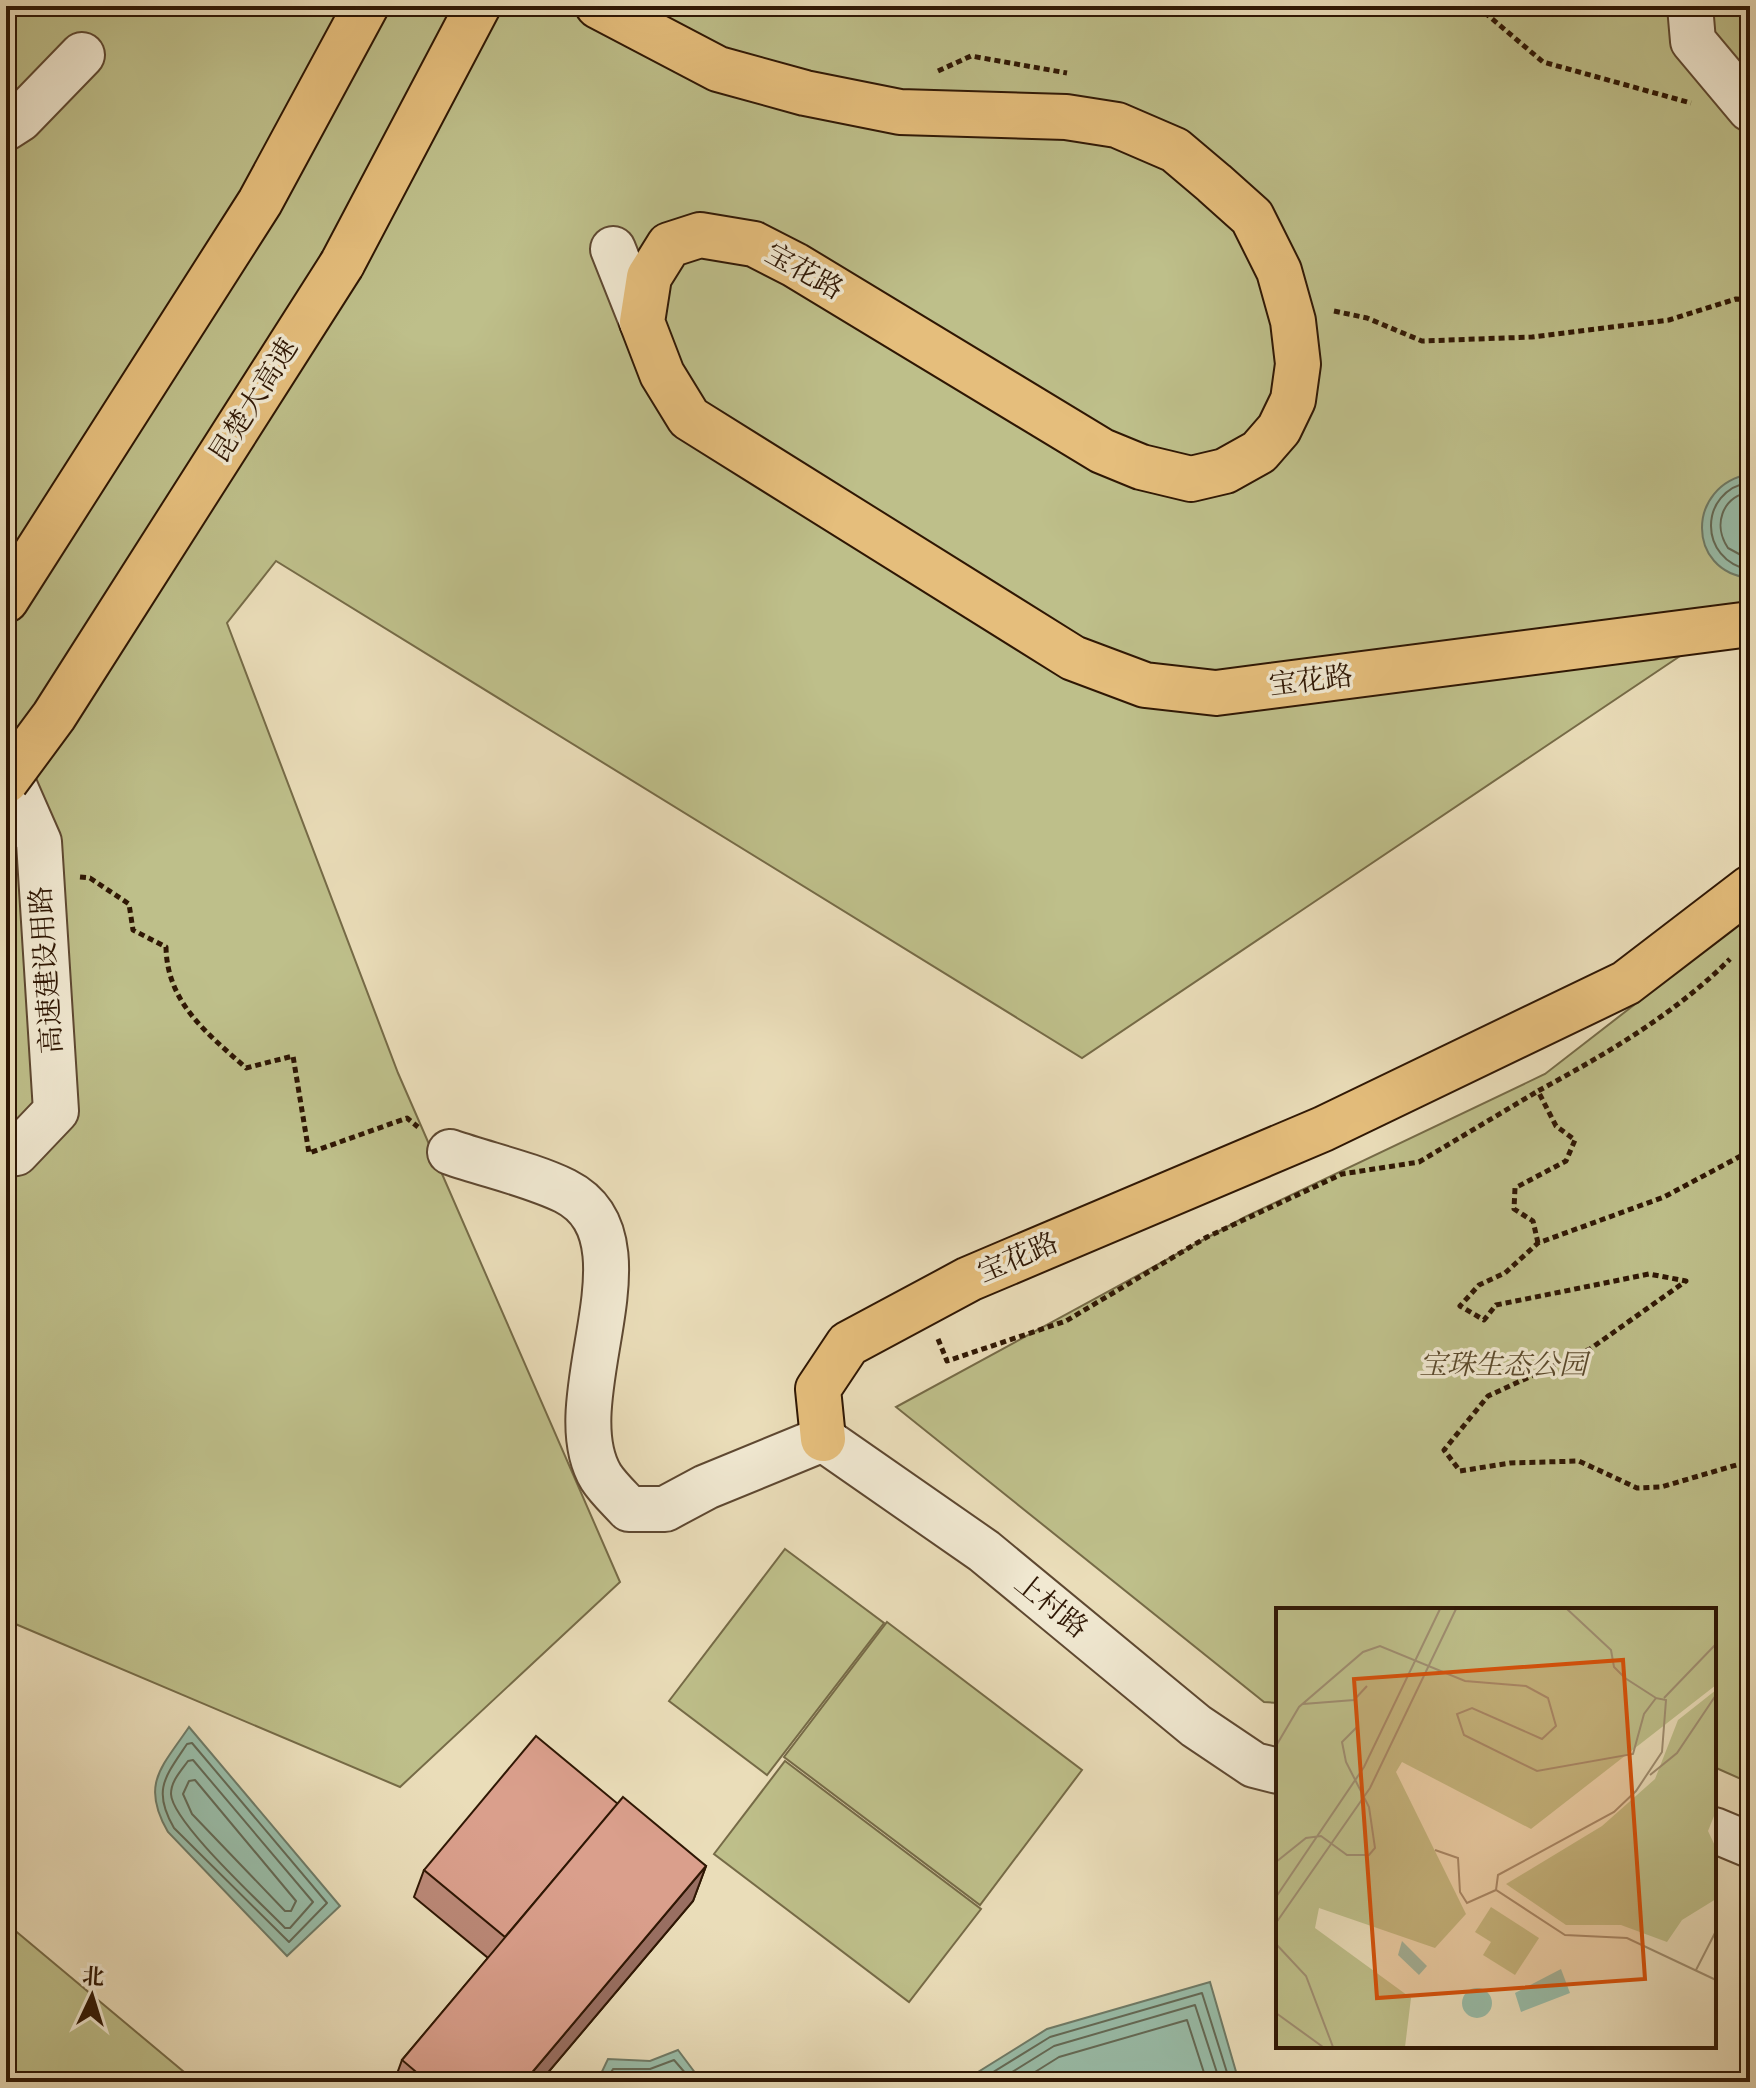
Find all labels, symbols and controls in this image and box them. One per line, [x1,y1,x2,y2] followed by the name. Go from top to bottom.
[759,236,849,308] street label: 宝花路
[202,332,306,470] street label: 昆楚大高速
[1267,659,1355,703] street label: 宝花路
[24,885,70,1055] street label: 高速建设用路
[972,1225,1064,1291] street label: 宝花路
[1419,1348,1591,1383] park label: 宝珠生态公园
[1007,1566,1095,1646] street label: 上村路
[1276,1608,1716,2048] inset map
[52,1956,132,2036] north arrow
[81,1962,105,1992] text: 北

